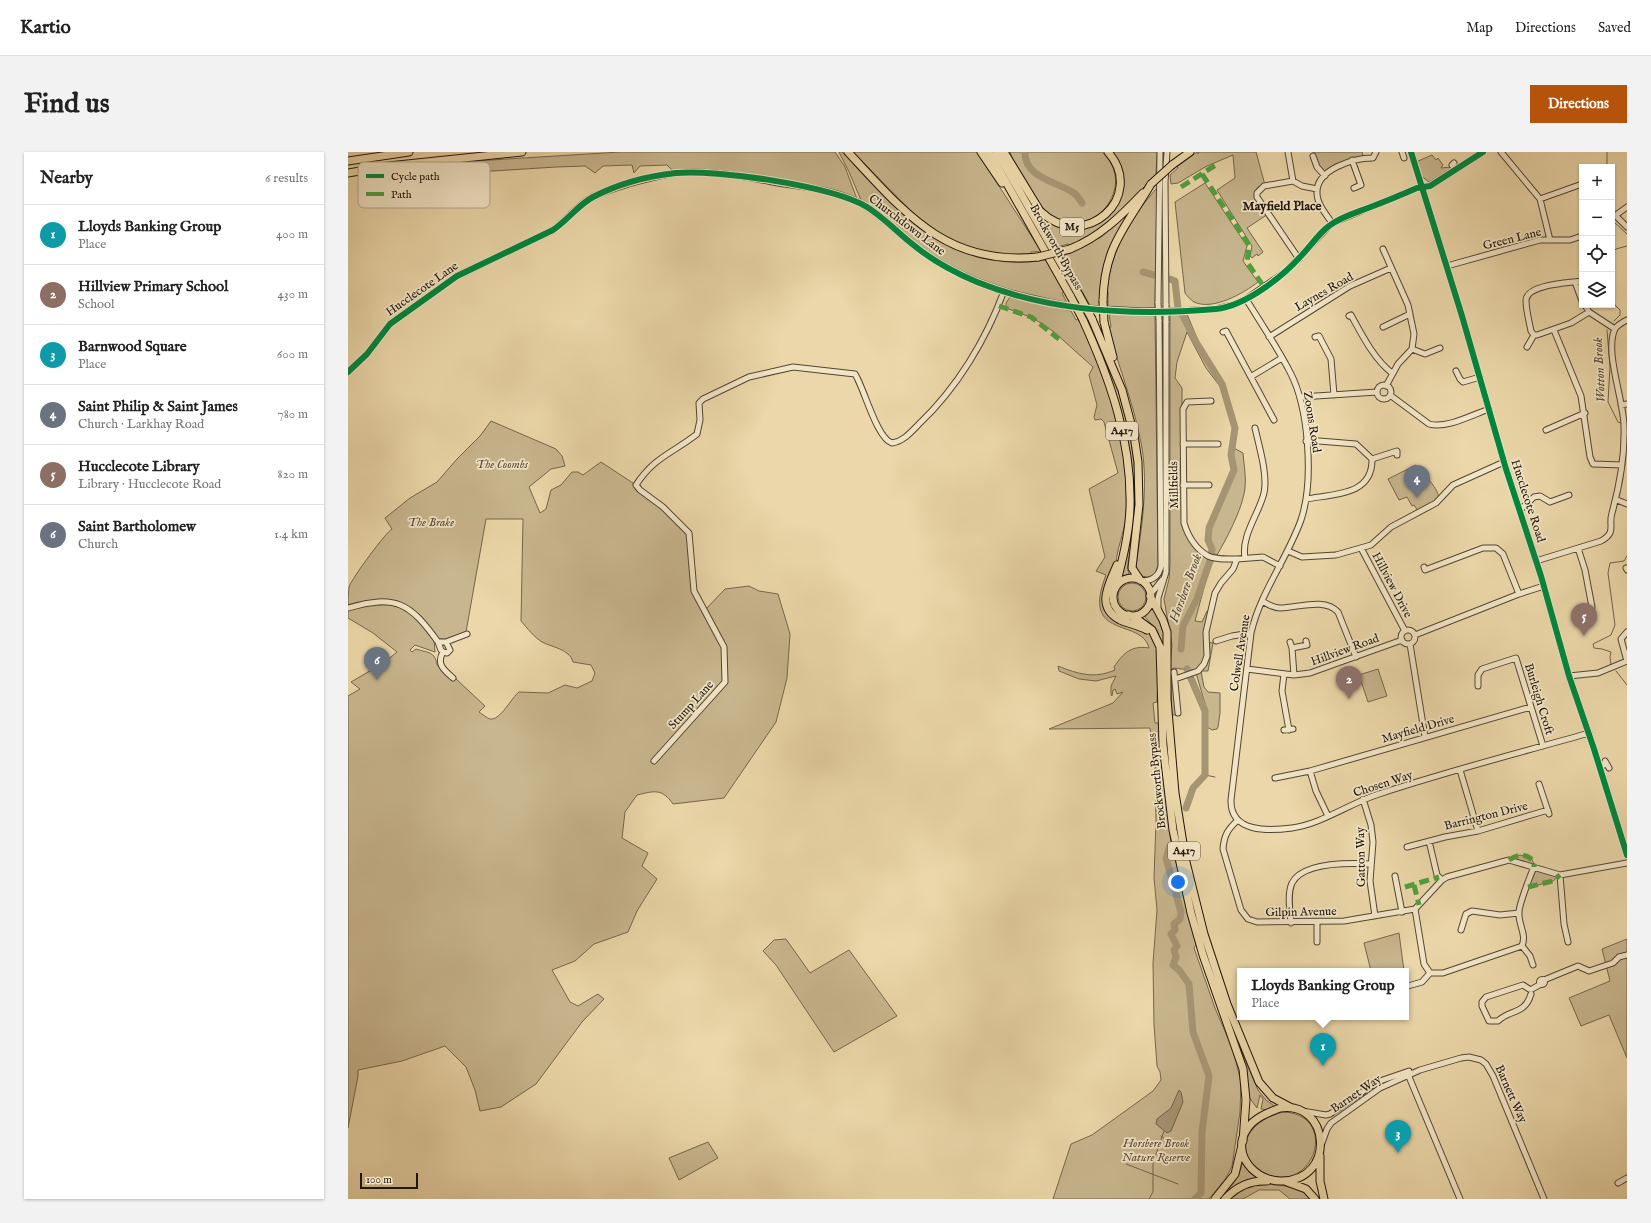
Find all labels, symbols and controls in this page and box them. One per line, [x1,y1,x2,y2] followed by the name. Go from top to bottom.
[20,16,71,40] text: Kartio
[1466,19,1493,37] text: Map
[1515,19,1576,37] text: Directions
[1598,19,1631,37] text: Saved
[1530,85,1627,123] button: Directions
[24,87,110,122] text: Find us
[358,162,490,208] legend
[1579,164,1615,308] map controls
[1579,164,1615,200] button: +
[40,168,93,189] text: Nearby
[265,170,308,187] text: 6 results
[391,170,440,184] text: Cycle path
[391,188,412,202] text: Path
[866,191,949,259] street label: Churchdown Lane
[1242,198,1322,215] district label: Mayfield Place
[1579,200,1615,236] button: −
[1025,201,1086,293] street label: Brockworth Bypass
[78,217,221,236] text: Lloyds Banking Group
[1060,218,1084,236] road number: M5
[1481,224,1543,253] street label: Green Lane
[51,226,55,243] text: 1
[276,226,308,243] text: 400 m
[78,236,106,253] text: Place
[1579,236,1615,272] button: locate
[383,258,461,319] street label: Hucclecote Lane
[1292,269,1357,315] street label: Laynes Road
[1579,272,1615,308] button: layers
[78,277,228,296] text: Hillview Primary School
[50,286,56,303] text: 2
[278,286,308,303] text: 430 m
[78,296,115,313] text: School
[1590,336,1610,403] water label: Wotton Brook
[78,337,187,356] text: Barnwood Square
[51,346,55,363] text: 3
[277,346,308,363] text: 600 m
[78,356,106,373] text: Place
[1300,390,1324,454] street label: Zoons Road
[78,397,238,416] text: Saint Philip & Saint James
[50,406,56,423] text: 4
[278,406,308,423] text: 780 m
[78,416,204,433] text: Church · Larkhay Road
[1106,422,1138,440] road number: A417
[78,457,200,476] text: Hucclecote Library
[476,457,529,472] park label: The Coombs
[1508,458,1549,545] street label: Hucclecote Road
[1166,461,1182,509] street label: Millfields
[1404,465,1430,498] pin: 4
[51,466,55,483] text: 5
[278,466,308,483] text: 820 m
[78,476,221,493] text: Library · Hucclecote Road
[408,515,454,530] park label: The Brake
[78,517,196,536] text: Saint Bartholomew
[50,526,56,543] text: 6
[274,526,308,543] text: 1.4 km
[78,536,118,553] text: Church
[1368,550,1416,621] street label: Hillview Drive
[1165,551,1207,626] water label: Horsbere Brook
[1571,603,1597,636] pin: 5
[1227,613,1254,692] street label: Colwell Avenue
[1309,631,1382,669] street label: Hillview Road
[364,647,390,680] pin: 6
[1521,661,1557,737] street label: Burleigh Croft
[1336,666,1362,699] pin: 2
[665,677,718,733] street label: Stump Lane
[1380,711,1457,747] street label: Mayfield Drive
[1145,732,1170,830] street label: Brockworth Bypass
[1351,767,1415,801] street label: Chosen Way
[1443,798,1530,834] street label: Barrington Drive
[1353,827,1369,887] street label: Gatton Way
[1168,842,1200,860] road number: A417
[1168,872,1188,892] your location
[1265,904,1337,921] street label: Gilpin Avenue
[1237,968,1409,1020] popup
[1251,976,1395,995] text: Lloyds Banking Group
[1251,995,1280,1012] text: Place
[1310,1033,1336,1066] pin: 1
[1492,1063,1530,1125] street label: Barnett Way
[1328,1072,1384,1116] street label: Barnet Way
[1385,1120,1411,1153] pin: 3
[1122,1136,1190,1165] park label: Horsbere Brook Nature Reserve
[360,1171,418,1190] scale bar
[366,1173,392,1187] text: 100 m

